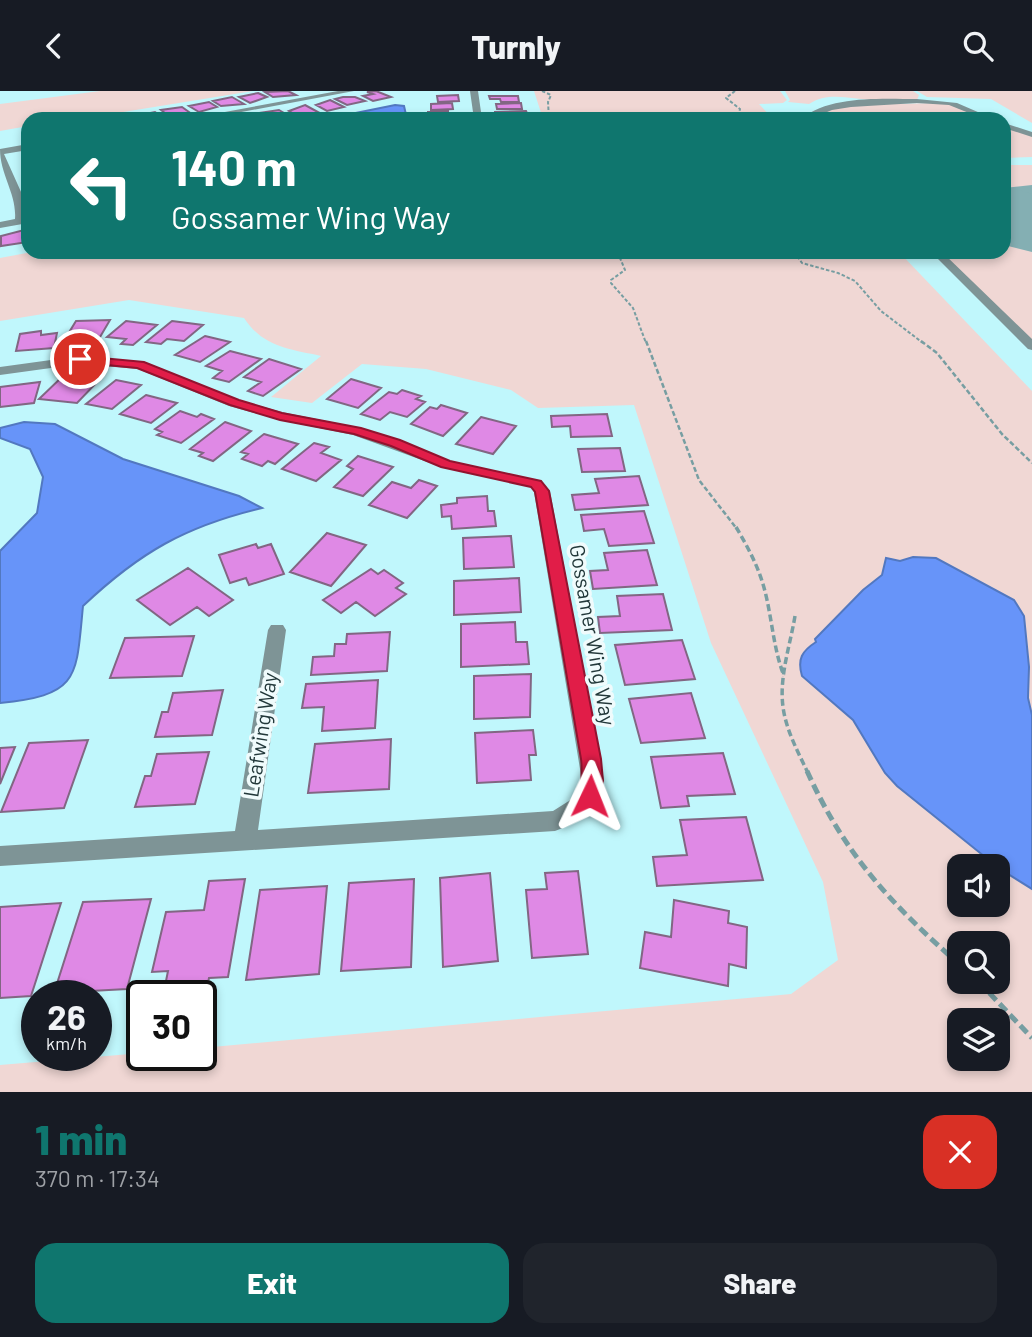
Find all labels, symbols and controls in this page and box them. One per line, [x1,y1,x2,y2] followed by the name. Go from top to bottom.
[35,27,73,65] icon: back
[471,27,561,65] text: Turnly
[959,27,997,65] icon: search
[171,137,297,196] text: 140 m
[56,140,147,231] icon: left
[171,197,451,235] text: Gossamer Wing Way
[50,329,110,389] pin
[61,340,99,378] icon: arrive
[565,542,622,728] street label: Gossamer Wing Way
[237,670,282,799] street label: Leafwing Way
[553,759,627,833] position arrow
[947,854,1010,1071] map controls
[947,854,1010,917] button: sound
[947,931,1010,994] button: search
[126,980,217,1071] speed limit sign: 30
[47,995,86,1037] text: 26
[947,1008,1010,1071] button: layers
[46,1032,87,1054] text: km/h
[35,1113,127,1163] text: 1 min
[923,1115,997,1189] button: close
[35,1164,160,1192] text: 370 m · 17:34
[35,1243,509,1323] button: Exit
[523,1243,997,1323] button: Share

